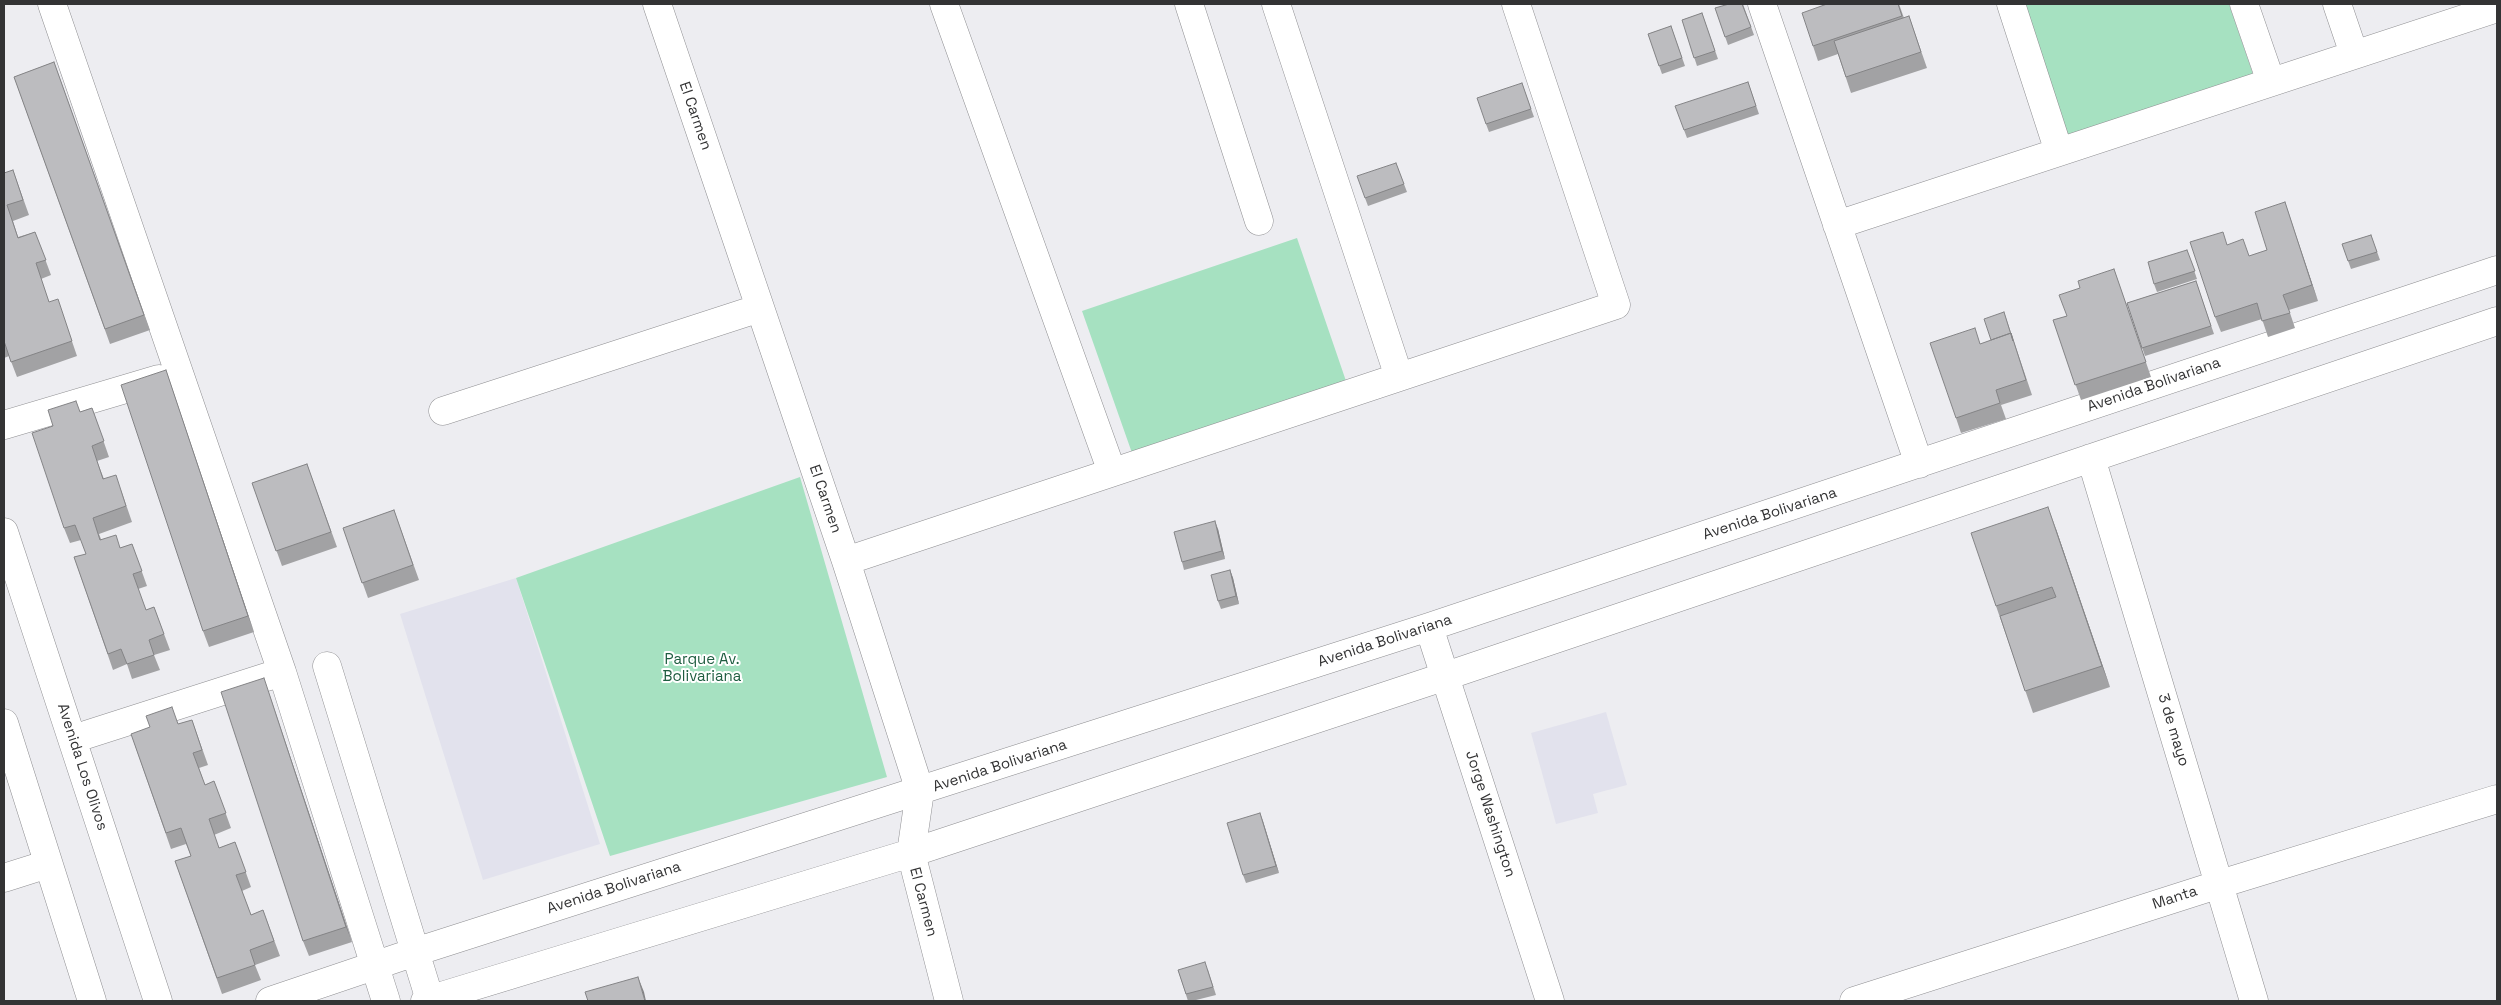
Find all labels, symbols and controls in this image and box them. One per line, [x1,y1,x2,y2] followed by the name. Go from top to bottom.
[675,80,715,152] street label: El Carmen
[2085,354,2223,416] street label: Avenida Bolivariana
[805,463,845,535] street label: El Carmen
[1701,484,1839,544] street label: Avenida Bolivariana
[1316,611,1454,671] street label: Avenida Bolivariana
[663,651,741,686] park label: Parque Av. Bolivariana
[2153,691,2193,769] street label: 3 de mayo
[53,701,111,833] street label: Avenida Los Olivos
[931,736,1069,796] street label: Avenida Bolivariana
[1461,749,1519,879] street label: Jorge Washington
[545,858,683,918] street label: Avenida Bolivariana
[905,865,941,939] street label: El Carmen
[2150,882,2200,914] street label: Manta

